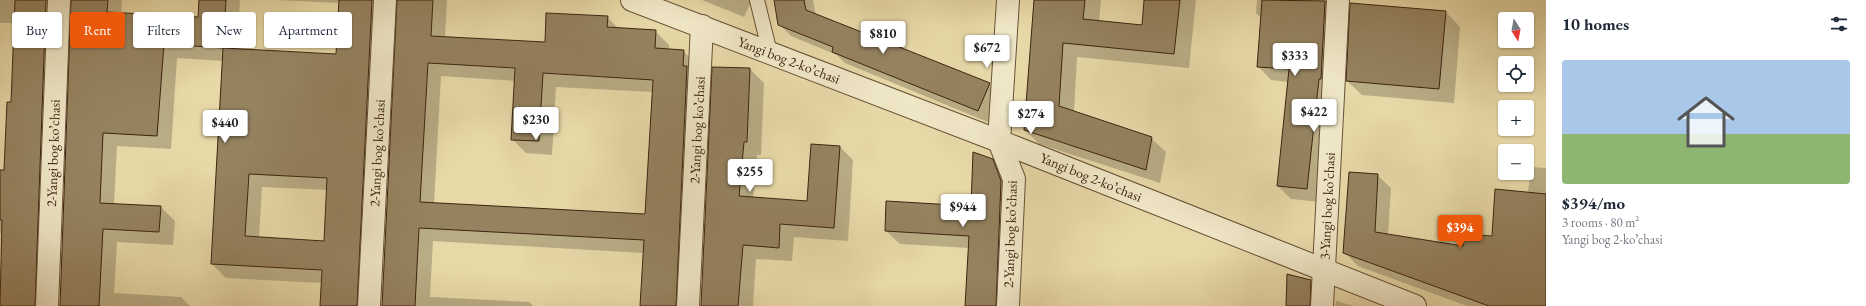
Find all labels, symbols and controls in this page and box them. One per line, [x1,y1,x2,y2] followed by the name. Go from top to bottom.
[12,12,62,48] chip: Buy
[70,12,125,48] chip: Rent
[133,12,194,48] chip: Filters
[202,12,256,48] chip: New
[264,12,352,48] chip: Apartment
[1498,12,1534,48] north arrow
[1498,12,1534,180] map controls
[1562,13,1629,35] text: 10 homes
[1828,13,1850,35] icon: filters
[859,21,907,55] pin: $810
[870,25,896,42] text: $810
[735,32,843,88] street label: Yangi bog 2-koʼchasi
[963,35,1011,69] pin: $672
[974,39,1000,56] text: $672
[1271,43,1319,77] pin: $333
[1282,47,1308,64] text: $333
[1498,56,1534,92] button: locate
[685,75,709,184] street label: 2-Yangi bog koʼchasi
[1670,86,1742,158] icon: home
[42,98,64,207] street label: 2-Yangi bog koʼchasi
[365,98,389,207] street label: 2-Yangi bog koʼchasi
[1290,99,1338,133] pin: $422
[1498,100,1534,136] button: +
[1007,101,1055,135] pin: $274
[1301,103,1327,120] text: $422
[1018,105,1044,122] text: $274
[512,107,560,141] pin: $230
[201,110,249,144] pin: $440
[523,111,549,128] text: $230
[212,114,238,131] text: $440
[1498,144,1534,180] button: −
[1037,148,1145,206] street label: Yangi bog 2-koʼchasi
[1315,151,1339,260] street label: 3-Yangi bog koʼchasi
[726,159,774,193] pin: $255
[737,163,763,180] text: $255
[999,179,1021,288] street label: 2-Yangi bog koʼchasi
[1562,192,1625,214] text: $394/mo
[939,194,987,228] pin: $944
[950,198,976,215] text: $944
[1562,214,1639,231] text: 3 rooms · 80 m²
[1436,215,1484,249] pin: $394
[1447,219,1473,236] text: $394
[1562,231,1663,248] text: Yangi bog 2-koʼchasi

